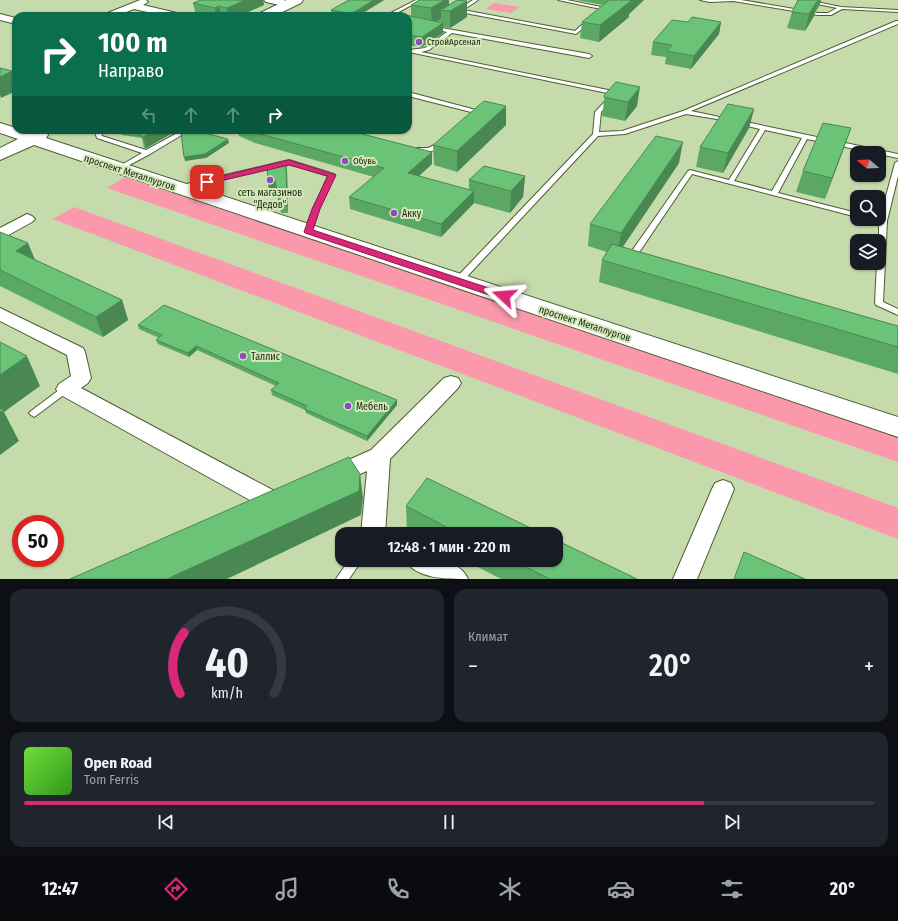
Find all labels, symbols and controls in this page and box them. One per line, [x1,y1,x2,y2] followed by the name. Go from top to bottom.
[98,26,168,59] text: 100 m
[32,28,84,80] icon: right
[414,37,424,47] marker: СтройАрсенал
[427,37,481,47] place label: СтройАрсенал
[98,60,164,82] text: Направо
[138,104,160,126] icon: left
[180,104,202,126] icon: ahead
[222,104,244,126] icon: ahead
[264,104,286,126] icon: right
[850,146,886,182] north arrow
[850,146,886,270] map controls
[82,152,177,193] street label: проспект Металлургов
[340,156,350,166] marker: Обувь
[353,156,376,166] place label: Обувь
[190,165,224,199] pin
[196,171,218,193] icon: arrive
[265,175,275,185] marker: сеть магазинов "Дедов"
[238,187,302,211] place label: сеть магазинов "Дедов"
[850,190,886,226] button: search
[389,208,399,218] marker: Акку
[402,208,422,220] place label: Акку
[850,234,886,270] button: layers
[483,275,525,317] position arrow
[537,303,632,344] street label: проспект Металлургов
[238,351,248,361] marker: Таллис
[251,351,281,363] place label: Таллис
[343,401,353,411] marker: Мебель
[356,401,388,413] place label: Мебель
[12,515,64,567] speed limit sign: 50
[388,538,510,556] text: 12:48 · 1 мин · 220 m
[468,629,508,644] text: Климат
[205,637,249,687] text: 40
[649,648,693,684] text: 20°
[468,653,478,680] text: −
[864,653,874,680] text: +
[211,684,243,701] text: km/h
[84,754,152,772] text: Open Road
[84,772,139,787] text: Tom Ferris
[155,811,177,833] icon: previous
[438,811,460,833] icon: pause
[721,811,743,833] icon: next
[162,875,190,903] icon: directions
[273,875,301,903] icon: music
[384,875,412,903] icon: phone
[496,875,524,903] icon: climate
[607,875,635,903] icon: car
[718,875,746,903] icon: filters
[42,878,78,900] text: 12:47
[830,878,856,900] text: 20°

